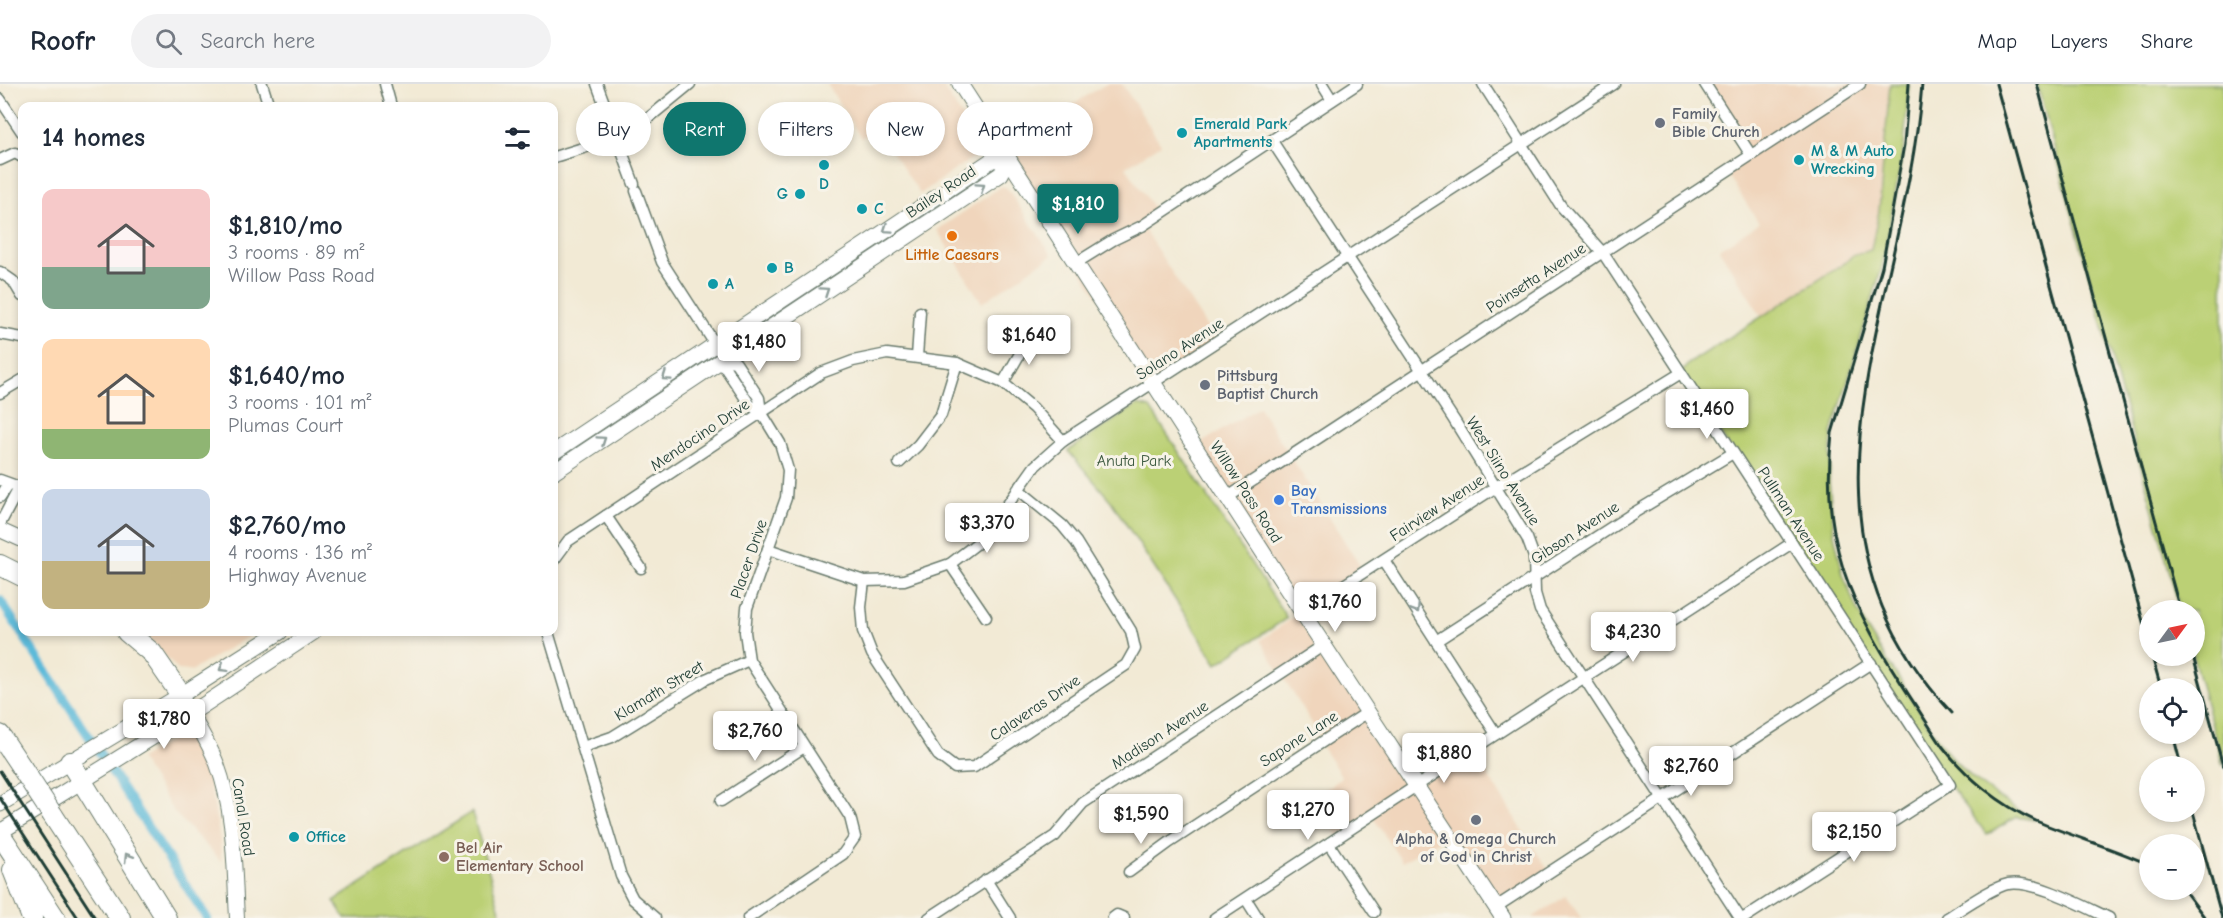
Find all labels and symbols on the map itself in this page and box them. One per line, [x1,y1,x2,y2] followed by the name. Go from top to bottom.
[1672,105,1760,141] place label: Family Bible Church
[1194,115,1287,151] place label: Emerald Park Apartments
[1653,116,1667,130] marker: Family Bible Church
[1175,126,1189,140] marker: Emerald Park Apartments
[1811,142,1894,178] place label: M & M Auto Wrecking
[1792,153,1806,167] marker: M & M Auto Wrecking
[817,158,831,172] marker: D
[903,162,979,222] street label: Bailey Road
[819,175,829,193] place label: D
[975,183,986,194] one-way arrow
[1029,184,1127,235] pin: $1,810
[777,185,788,203] place label: G
[793,187,807,201] marker: G
[874,200,884,218] place label: C
[855,202,869,216] marker: C
[883,222,894,233] one-way arrow
[945,229,959,243] marker: Little Caesars
[1483,239,1589,317] street label: Poinsetta Avenue
[905,246,999,264] place label: Little Caesars
[784,259,794,277] place label: B
[765,261,779,275] marker: B
[725,275,734,293] place label: A
[706,277,720,291] marker: A
[819,286,829,298] one-way arrow
[1133,314,1227,384] street label: Solano Avenue
[980,315,1078,366] pin: $1,640
[710,322,808,373] pin: $1,480
[1217,367,1318,403] place label: Pittsburg Baptist Church
[662,370,673,381] one-way arrow
[1198,378,1212,392] marker: Pittsburg Baptist Church
[1658,389,1756,440] pin: $1,460
[647,395,753,475] street label: Mendocino Drive
[1462,413,1544,529] street label: West Siino Avenue
[595,436,606,447] one-way arrow
[1206,438,1286,546] street label: Willow Pass Road
[1097,452,1172,470] park label: Anuta Park
[1754,464,1828,564] street label: Pullman Avenue
[1387,471,1487,545] street label: Fairview Avenue
[1291,482,1387,518] place label: Bay Transmissions
[1272,493,1286,507] marker: Bay Transmissions
[1528,498,1622,568] street label: Gibson Avenue
[938,503,1036,554] pin: $3,370
[727,517,771,601] street label: Placer Drive
[1286,582,1384,633] pin: $1,760
[2139,600,2205,666] north arrow
[1408,603,1420,613] one-way arrow
[1584,612,1682,663] pin: $4,230
[611,657,707,725] street label: Klamath Street
[219,660,230,671] one-way arrow
[986,671,1084,745] street label: Calaveras Drive
[1108,697,1212,773] street label: Madison Avenue
[115,699,213,750] pin: $1,780
[1257,707,1341,771] street label: Sapone Lane
[706,711,804,762] pin: $2,760
[1395,733,1493,784] pin: $1,880
[1642,746,1740,797] pin: $2,760
[228,777,258,857] street label: Canal Road
[1259,790,1357,841] pin: $1,270
[1092,794,1190,845] pin: $1,590
[1805,812,1903,863] pin: $2,150
[1469,813,1483,827] marker: Alpha & Omega Church of God in Christ
[306,828,346,846] place label: Office
[287,830,301,844] marker: Office
[1396,830,1556,866] place label: Alpha & Omega Church of God in Christ
[456,839,584,875] place label: Bel Air Elementary School
[437,850,451,864] marker: Bel Air Elementary School
[123,853,135,863] one-way arrow

